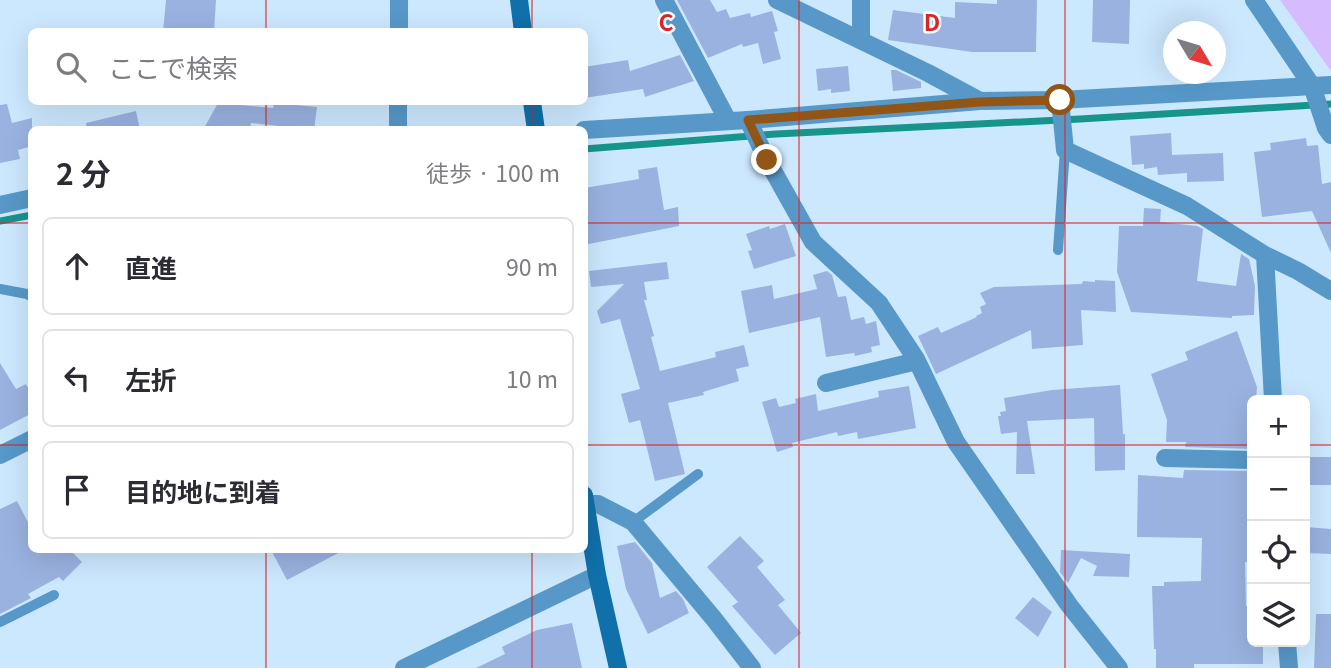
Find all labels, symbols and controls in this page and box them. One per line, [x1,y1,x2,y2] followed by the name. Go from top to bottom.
[658,4,674,38] text: C
[924,4,940,38] text: D
[1163,21,1226,84] north arrow
[28,28,588,105] search box
[52,48,90,86] icon: search
[108,48,238,85] text: ここで検索
[1044,84,1075,115] route start
[751,144,782,175] route end
[56,150,111,194] text: 2 分
[426,155,560,189] text: 徒歩 · 100 m
[58,247,96,285] icon: ahead
[125,248,177,285] text: 直進
[506,249,558,283] text: 90 m
[58,359,96,397] icon: left
[125,360,177,397] text: 左折
[506,361,558,395] text: 10 m
[1247,395,1310,647] map controls
[1247,395,1310,458] button: +
[1247,458,1310,521] button: −
[58,471,96,509] icon: arrive
[125,472,281,509] text: 目的地に到着
[1247,521,1310,584] button: locate
[1247,584,1310,647] button: layers

